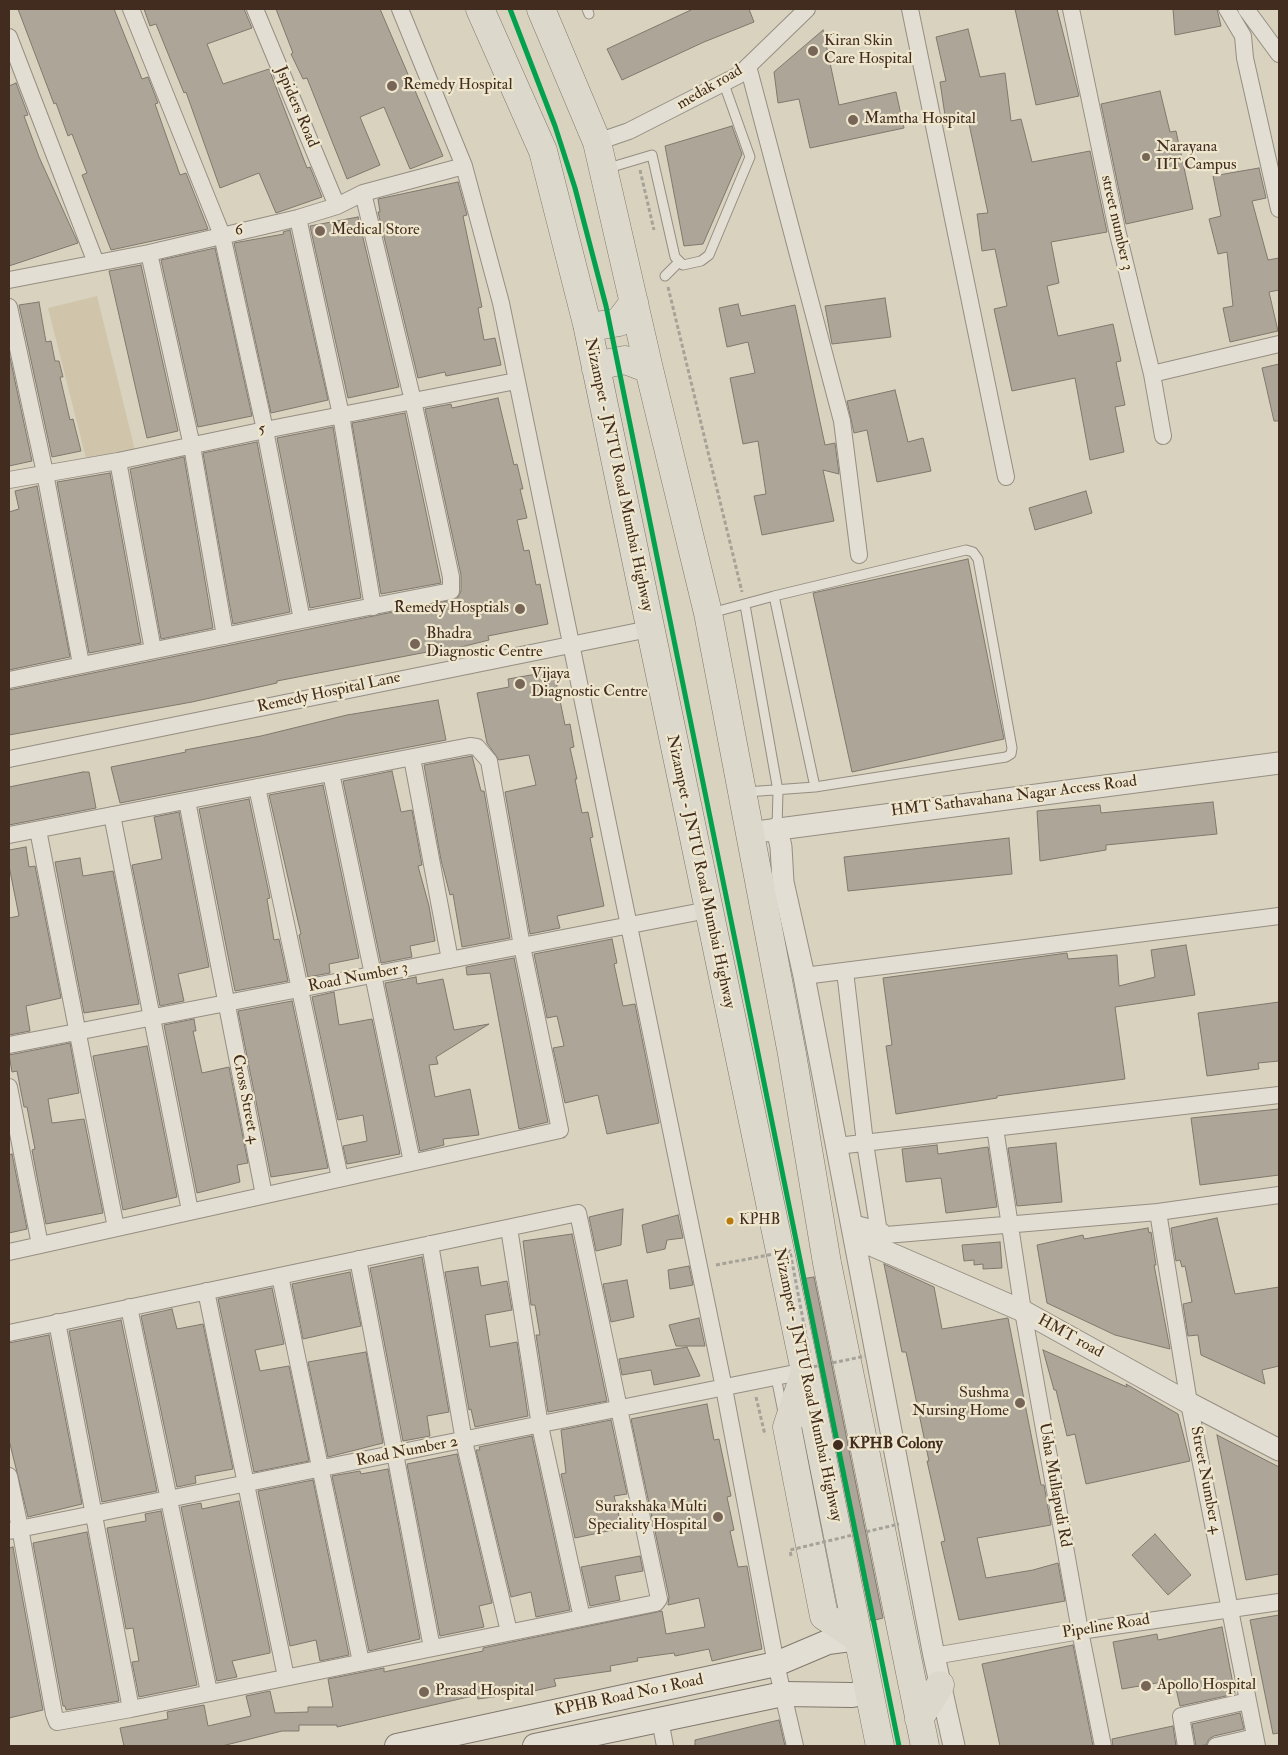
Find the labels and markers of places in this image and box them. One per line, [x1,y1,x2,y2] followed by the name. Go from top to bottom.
[824,32,912,70] place label: Kiran Skin Care Hospital
[806,44,820,58] marker: Kiran Skin Care Hospital
[403,76,512,96] place label: Remedy Hospital
[385,79,399,93] marker: Remedy Hospital
[864,110,976,130] place label: Mamtha Hospital
[846,113,860,127] marker: Mamtha Hospital
[1156,138,1237,176] place label: Narayana IIT Campus
[1140,151,1152,163] marker: Narayana IIT Campus
[331,221,420,241] place label: Medical Store
[313,224,327,238] marker: Medical Store
[394,599,509,619] place label: Remedy Hosptials
[513,602,527,616] marker: Remedy Hosptials
[426,625,543,663] place label: Bhadra Diagnostic Centre
[408,637,422,651] marker: Bhadra Diagnostic Centre
[531,665,648,703] place label: Vijaya Diagnostic Centre
[513,677,527,691] marker: Vijaya Diagnostic Centre
[739,1212,780,1230] place label: KPHB
[725,1216,735,1226] marker: KPHB
[912,1384,1009,1422] place label: Sushma Nursing Home
[1013,1396,1027,1410] marker: Sushma Nursing Home
[849,1435,943,1455] place label: KPHB Colony
[831,1438,845,1452] marker: KPHB Colony
[588,1498,707,1536] place label: Surakshaka Multi Speciality Hospital
[711,1510,725,1524] marker: Surakshaka Multi Speciality Hospital
[1157,1676,1256,1696] place label: Apollo Hospital
[1139,1679,1153,1693] marker: Apollo Hospital
[435,1682,534,1702] place label: Prasad Hospital
[417,1685,431,1699] marker: Prasad Hospital

